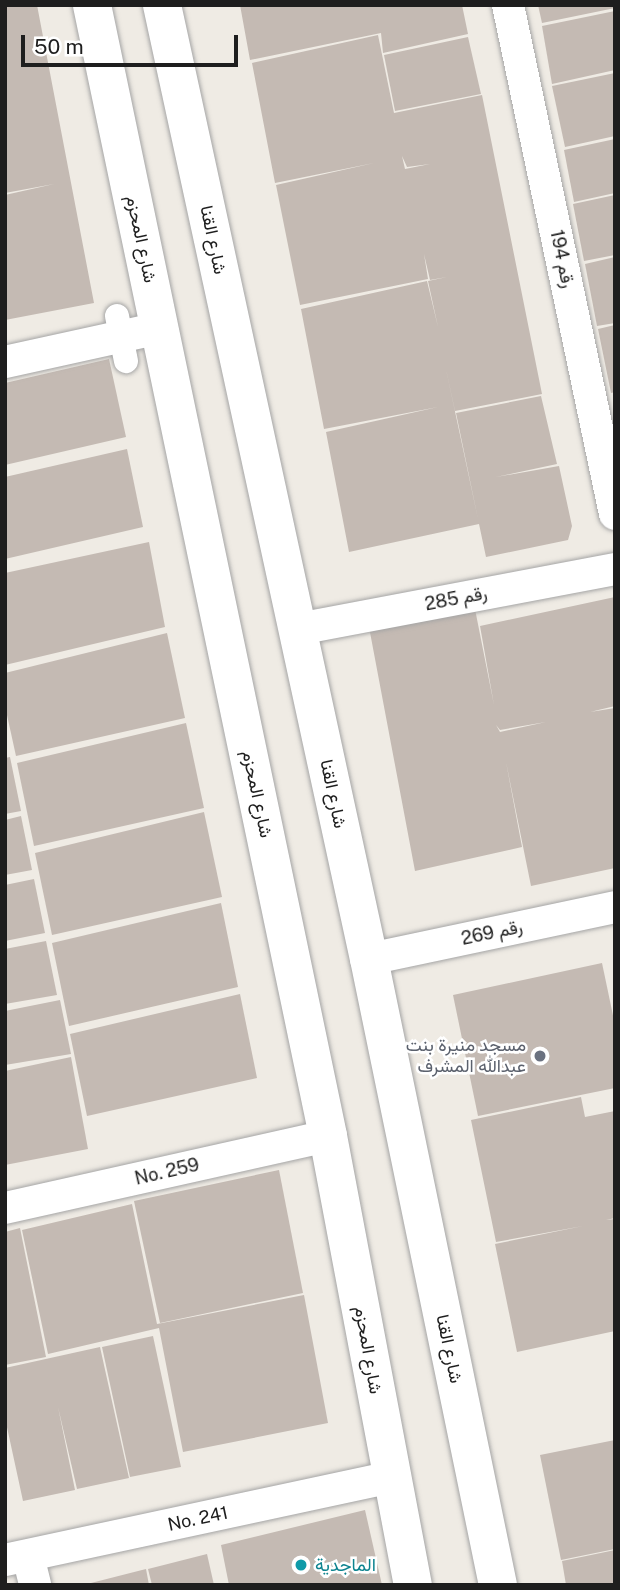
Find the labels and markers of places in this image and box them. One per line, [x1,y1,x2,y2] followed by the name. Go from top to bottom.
[406,1035,526,1078] place label: مسجد منيرة بنت عبدالله المشرف
[532,1048,548,1064] marker: مسجد منيرة بنت عبدالله المشرف
[315,1554,376,1576] place label: الماجدية
[293,1557,309,1573] marker: الماجدية

